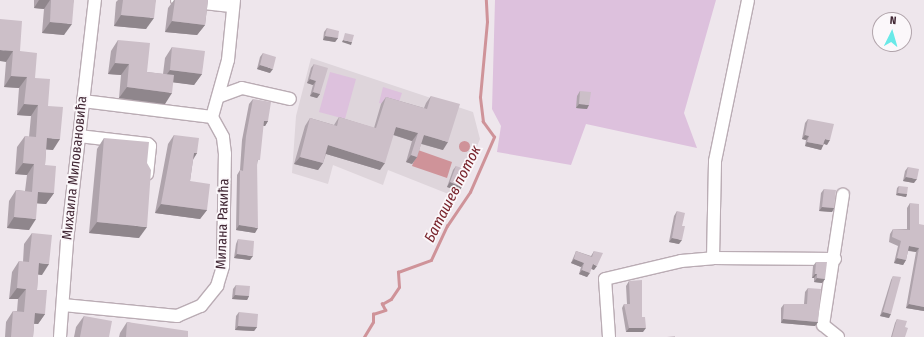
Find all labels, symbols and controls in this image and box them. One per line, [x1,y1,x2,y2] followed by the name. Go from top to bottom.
[872,12,912,52] north arrow
[889,14,897,27] text: N
[59,95,91,241] street label: Михаила Миловановића
[421,143,485,245] water label: Баташев поток
[213,178,233,270] street label: Милана Ракића

